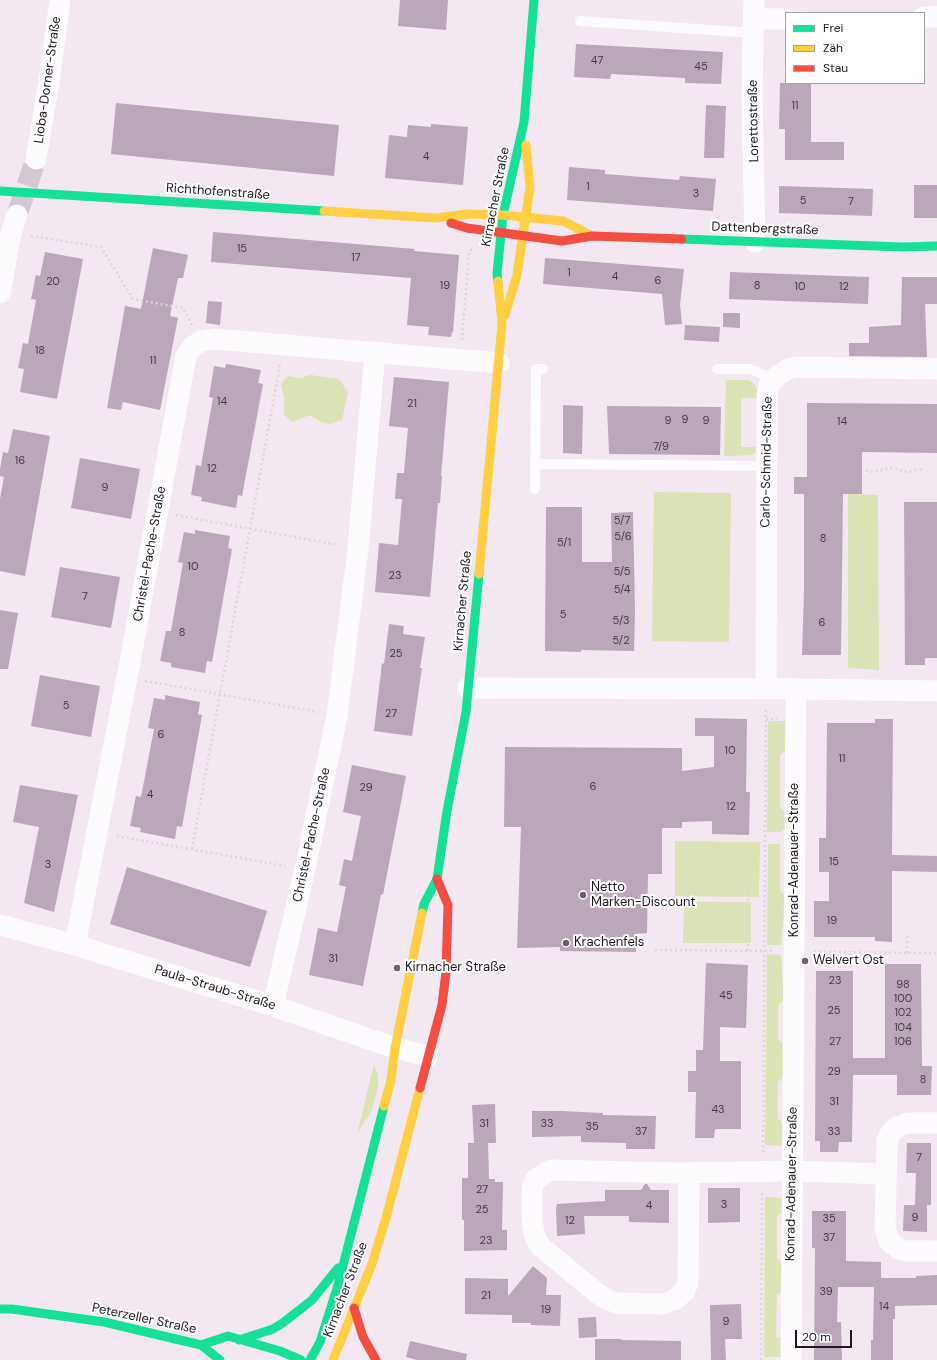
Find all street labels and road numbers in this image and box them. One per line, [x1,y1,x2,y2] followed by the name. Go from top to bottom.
[31,15,65,145] street label: Lioba-Dorner-Straße
[745,79,763,163] street label: Lorettostraße
[479,146,513,248] street label: Kirnacher Straße
[166,181,270,203] street label: Richthofenstraße
[711,219,819,239] street label: Dattenbergstraße
[758,396,776,528] street label: Carlo-Schmid-Straße
[130,485,170,623] street label: Christel-Pache-Straße
[451,550,475,652] street label: Kirnacher Straße
[290,766,334,904] street label: Christel-Pache-Straße
[787,783,803,937] street label: Konrad-Adenauer-Straße
[152,962,278,1014] street label: Paula-Straub-Straße
[783,1107,801,1261] street label: Konrad-Adenauer-Straße
[321,1240,371,1340] street label: Kirnacher Straße
[90,1300,198,1338] street label: Peterzeller Straße

